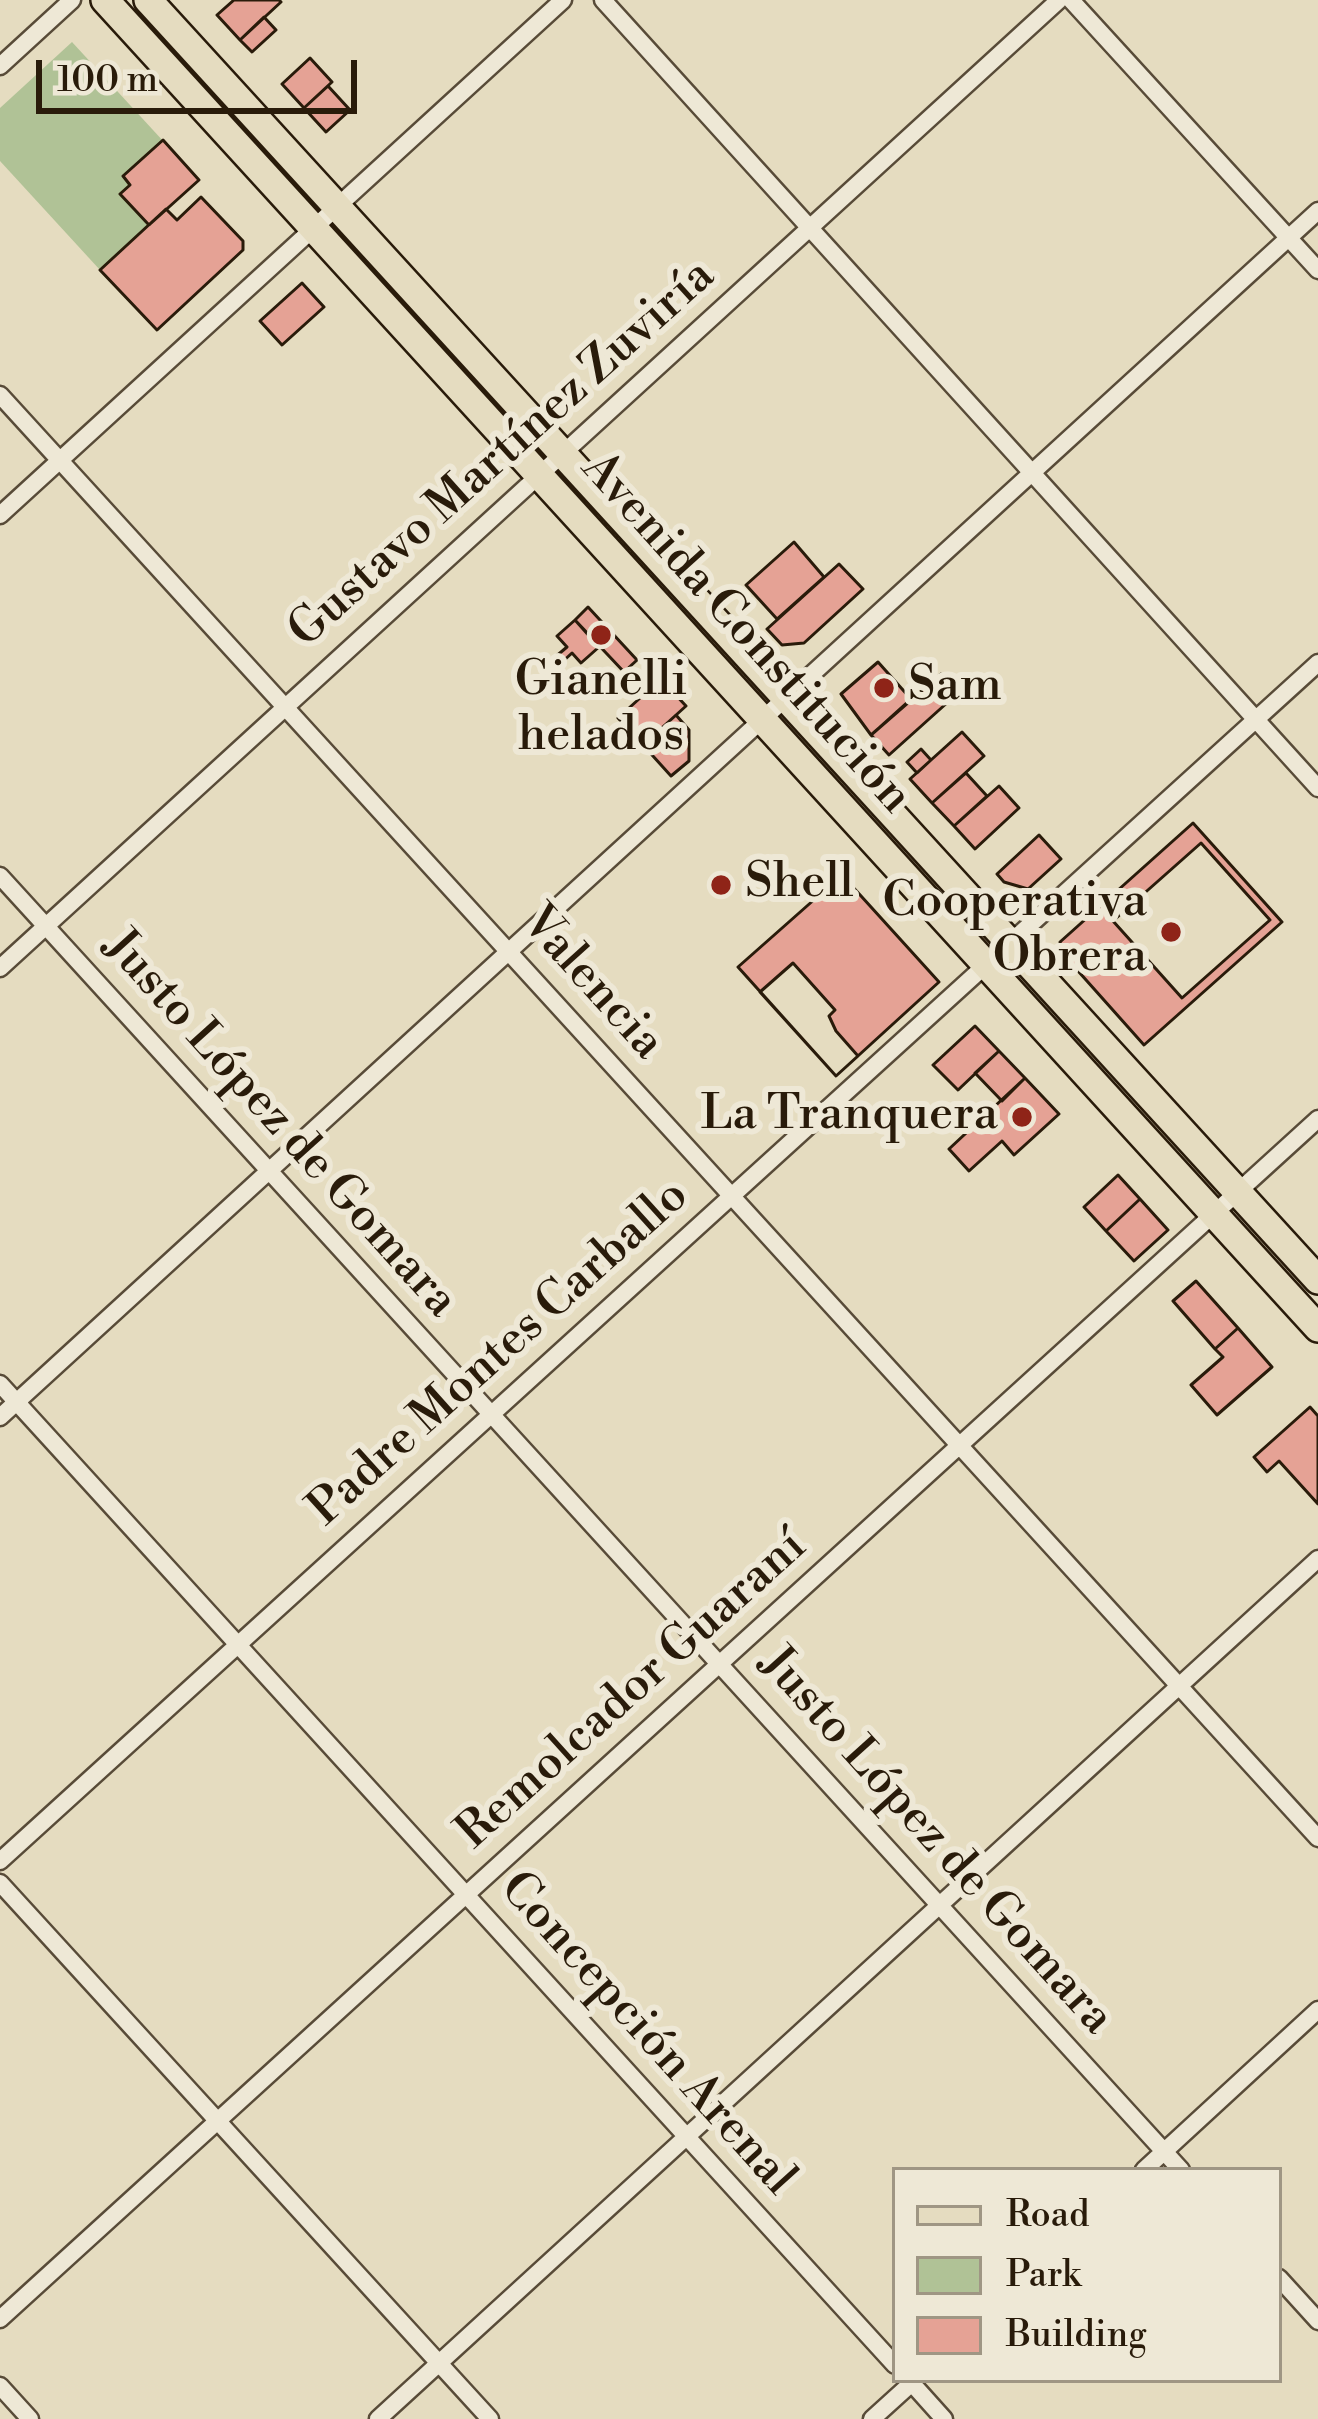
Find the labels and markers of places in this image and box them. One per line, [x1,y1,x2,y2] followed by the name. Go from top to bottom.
[588,622,614,648] marker: Gianelli helados
[515,654,687,767] place label: Gianelli helados
[908,659,1002,717] place label: Sam
[871,675,897,701] marker: Sam
[745,856,854,914] place label: Shell
[708,872,734,898] marker: Shell
[882,875,1147,988] place label: Cooperativa Obrera
[1158,919,1184,945] marker: Cooperativa Obrera
[701,1088,998,1146] place label: La Tranquera
[1009,1104,1035,1130] marker: La Tranquera

